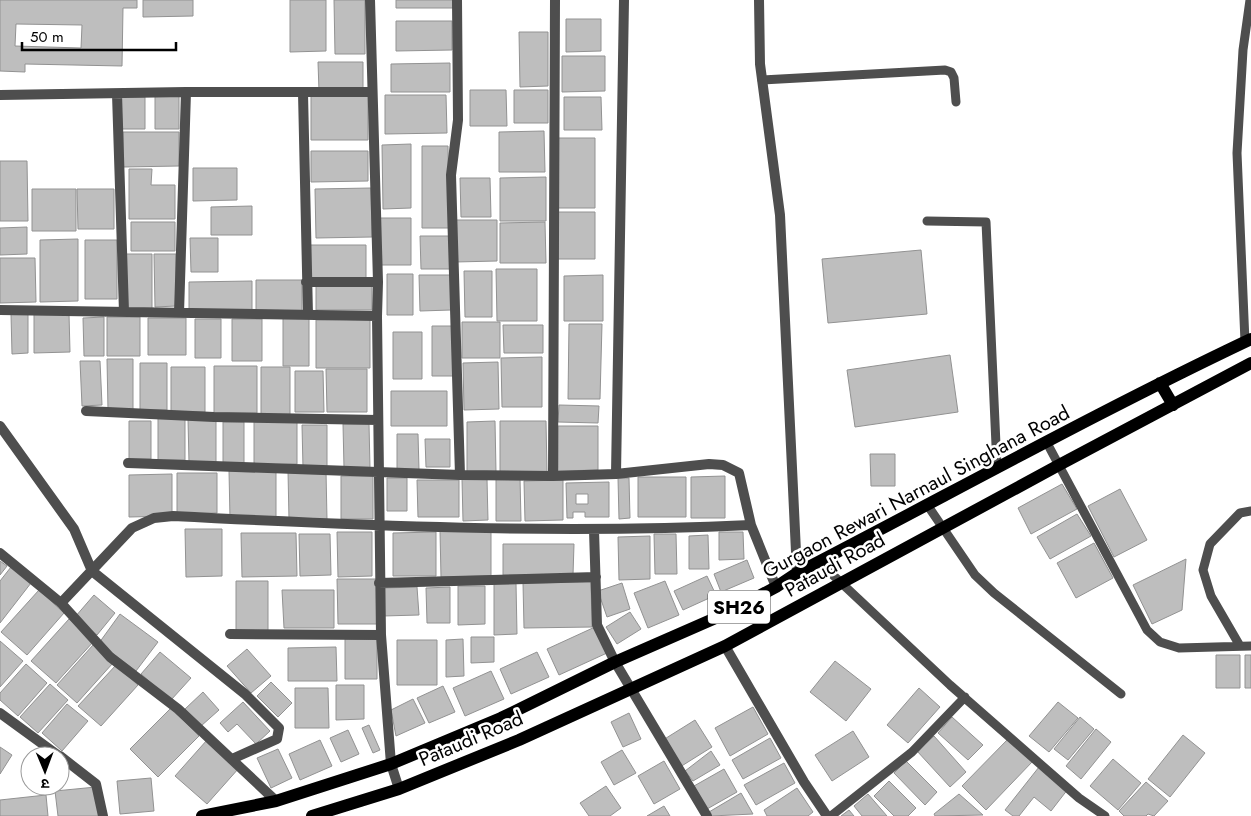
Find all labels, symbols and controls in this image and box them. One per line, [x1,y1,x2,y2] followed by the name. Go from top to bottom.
[22,20,176,52] scale bar
[30,26,64,48] text: 50 m
[757,398,1075,586] street label: Gurgaon Rewari Narnaul Singhana Road
[780,525,890,605] street label: Pataudi Road
[708,590,770,624] road number: SH26
[414,704,528,774] street label: Pataudi Road
[20,746,70,796] north arrow
[40,774,50,794] text: उ

